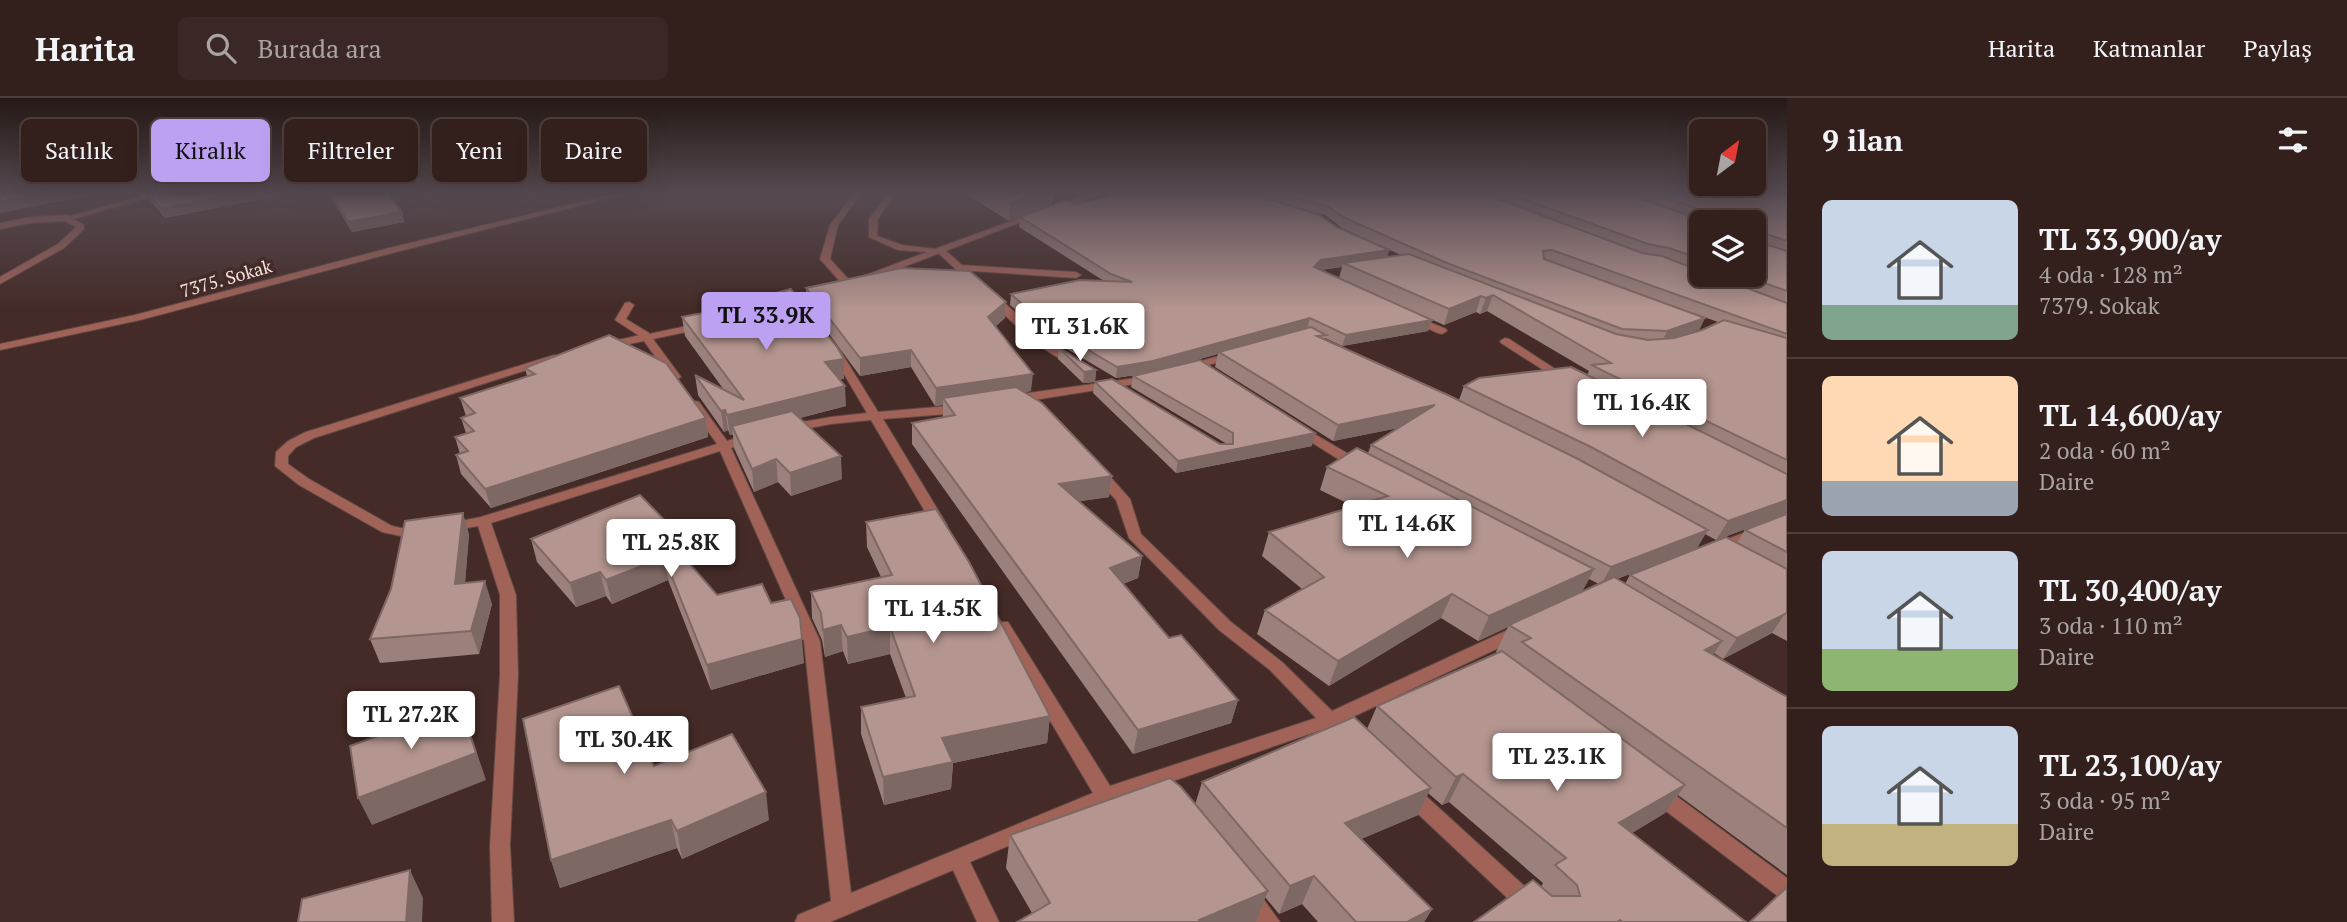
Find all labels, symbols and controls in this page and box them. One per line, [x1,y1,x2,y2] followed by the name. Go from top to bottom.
[178,17,668,80] search box
[35,27,136,70] text: Harita
[202,29,240,67] icon: search
[258,31,382,65] text: Burada ara
[1988,32,2055,64] text: Harita
[2093,32,2205,64] text: Katmanlar
[2243,32,2312,64] text: Paylaş
[21,119,137,182] chip: Satılık
[151,119,270,182] chip: Kiralık
[284,119,418,182] chip: Filtreler
[432,119,527,182] chip: Yeni
[541,119,647,182] chip: Daire
[1689,119,1766,196] north arrow
[1689,119,1766,287] map controls
[1822,120,1903,160] text: 9 ilan
[2274,121,2312,159] icon: filters
[1689,210,1766,287] button: layers
[2039,219,2221,259] text: TL 33,900/ay
[1878,228,1962,312] icon: home
[177,253,275,303] street label: 7375. Sokak
[2039,259,2183,290] text: 4 oda · 128 m²
[2039,290,2160,321] text: 7379. Sokak
[694,292,838,352] pin: TL 33.9K
[717,299,815,330] text: TL 33.9K
[1008,303,1152,363] pin: TL 31.6K
[1031,310,1129,341] text: TL 31.6K
[1570,380,1714,439] pin: TL 16.4K
[1593,386,1691,417] text: TL 16.4K
[2039,395,2221,435] text: TL 14,600/ay
[1878,404,1962,488] icon: home
[2039,435,2171,466] text: 2 oda · 60 m²
[2039,466,2094,497] text: Daire
[1335,500,1479,560] pin: TL 14.6K
[1358,507,1456,538] text: TL 14.6K
[599,519,743,579] pin: TL 25.8K
[622,526,720,557] text: TL 25.8K
[2039,570,2221,610] text: TL 30,400/ay
[1878,579,1962,663] icon: home
[861,586,1005,645] pin: TL 14.5K
[884,592,982,623] text: TL 14.5K
[2039,610,2183,641] text: 3 oda · 110 m²
[2039,641,2094,672] text: Daire
[339,692,483,751] pin: TL 27.2K
[363,698,459,729] text: TL 27.2K
[552,716,696,776] pin: TL 30.4K
[575,723,673,754] text: TL 30.4K
[1485,734,1629,793] pin: TL 23.1K
[1508,740,1606,771] text: TL 23.1K
[2039,745,2221,785] text: TL 23,100/ay
[1878,754,1962,838] icon: home
[2039,785,2171,816] text: 3 oda · 95 m²
[2039,816,2094,847] text: Daire

